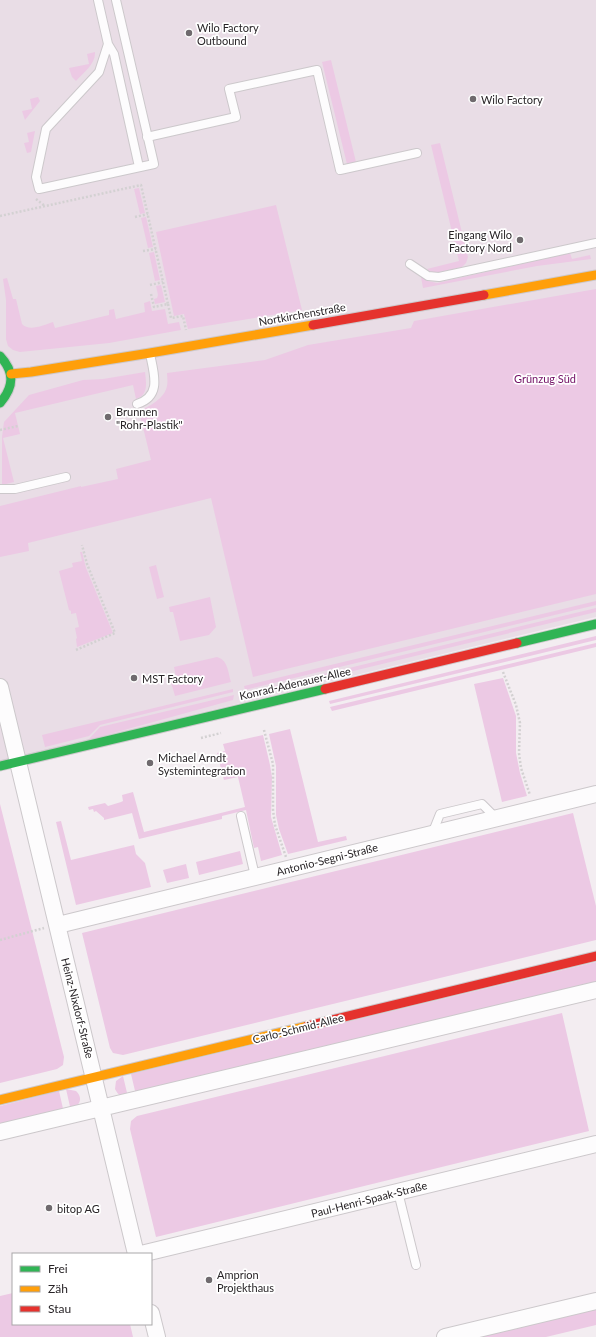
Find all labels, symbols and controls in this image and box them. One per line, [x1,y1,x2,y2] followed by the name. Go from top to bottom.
[197,21,259,47] place label: Wilo Factory Outbound
[184,28,194,38] marker: Wilo Factory Outbound
[481,93,543,106] place label: Wilo Factory
[468,94,478,104] marker: Wilo Factory
[448,228,512,254] place label: Eingang Wilo Factory Nord
[515,235,525,245] marker: Eingang Wilo Factory Nord
[258,300,347,328] street label: Nortkirchenstraße
[514,372,576,385] park label: Grünzug Süd
[116,405,183,431] place label: Brunnen "Rohr-Plastik"
[103,412,113,422] marker: Brunnen "Rohr-Plastik"
[238,664,352,702] street label: Konrad-Adenauer-Allee
[142,672,203,685] place label: MST Factory
[129,673,139,683] marker: MST Factory
[158,751,245,777] place label: Michael Arndt Systemintegration
[145,758,155,768] marker: Michael Arndt Systemintegration
[275,840,379,878] street label: Antonio-Segni-Straße
[59,956,97,1060] street label: Heinz-Nixdorf-Straße
[251,1010,345,1046] street label: Carlo-Schmid-Allee
[310,1178,429,1220] street label: Paul-Henri-Spaak-Straße
[57,1202,100,1215] place label: bitop AG
[44,1203,54,1213] marker: bitop AG
[12,1253,152,1325] legend
[48,1261,68,1276] text: Frei
[217,1268,274,1294] place label: Amprion Projekthaus
[204,1275,214,1285] marker: Amprion Projekthaus
[48,1281,68,1296] text: Zäh
[48,1301,71,1316] text: Stau

